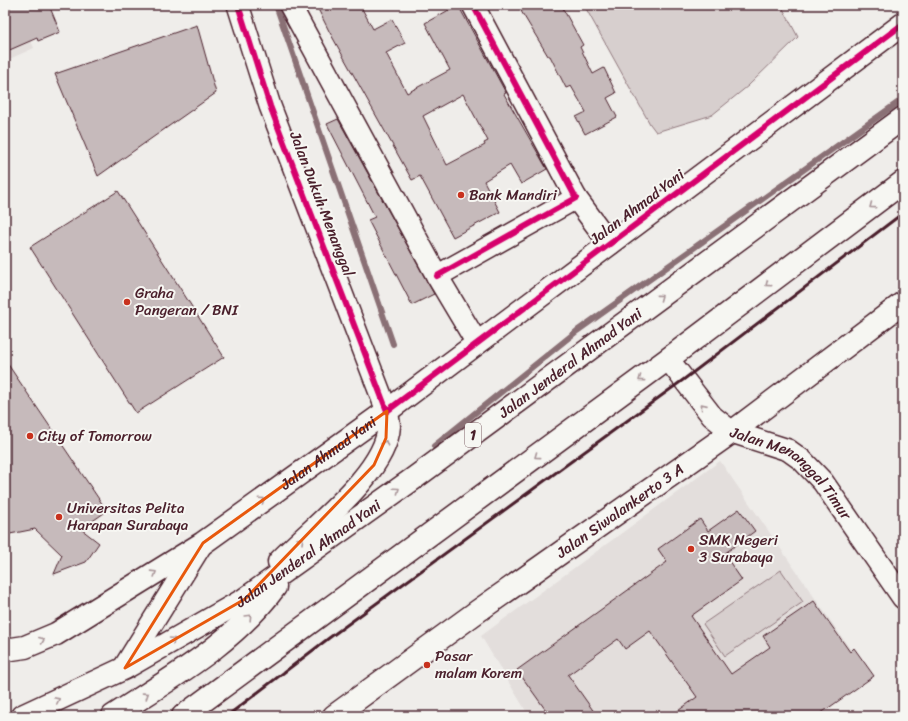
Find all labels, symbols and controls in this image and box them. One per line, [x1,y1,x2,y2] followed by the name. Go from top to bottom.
[282,127,362,281] street label: Jalan Dukuh Menanggal
[583,162,691,252] street label: Jalan Ahmad Yani
[469,182,558,208] place label: Bank Mandiri
[456,190,466,200] marker: Bank Mandiri
[869,201,876,208] one-way arrow
[765,279,772,286] one-way arrow
[135,280,239,323] place label: Graha Pangeran / BNI
[655,295,662,302] one-way arrow
[122,297,132,307] marker: Graha Pangeran / BNI
[492,301,649,426] street label: Jalan Jenderal Ahmad Yani
[639,374,646,381] one-way arrow
[701,403,708,410] one-way arrow
[274,409,383,497] street label: Jalan Ahmad Yani
[726,419,859,526] street label: Jalan Menanggal Timur
[38,423,152,449] place label: City of Tomorrow
[465,423,481,447] road number: 1
[25,431,35,441] marker: City of Tomorrow
[380,439,389,446] one-way arrow
[534,451,541,458] one-way arrow
[550,457,689,566] street label: Jalan Siwalankerto 3 A
[393,488,400,495] one-way arrow
[230,492,387,615] street label: Jalan Jenderal Ahmad Yani
[67,495,189,538] place label: Universitas Pelita Harapan Surabaya
[257,498,264,505] one-way arrow
[54,512,64,522] marker: Universitas Pelita Harapan Surabaya
[699,527,779,570] place label: SMK Negeri 3 Surabaya
[296,537,304,545] one-way arrow
[686,544,696,554] marker: SMK Negeri 3 Surabaya
[150,570,157,578] one-way arrow
[244,614,252,622] one-way arrow
[39,636,46,644] one-way arrow
[169,637,176,644] one-way arrow
[435,643,522,686] place label: Pasar malam Korem
[422,660,432,670] marker: Pasar malam Korem
[142,692,149,700] one-way arrow
[53,697,61,705] one-way arrow

